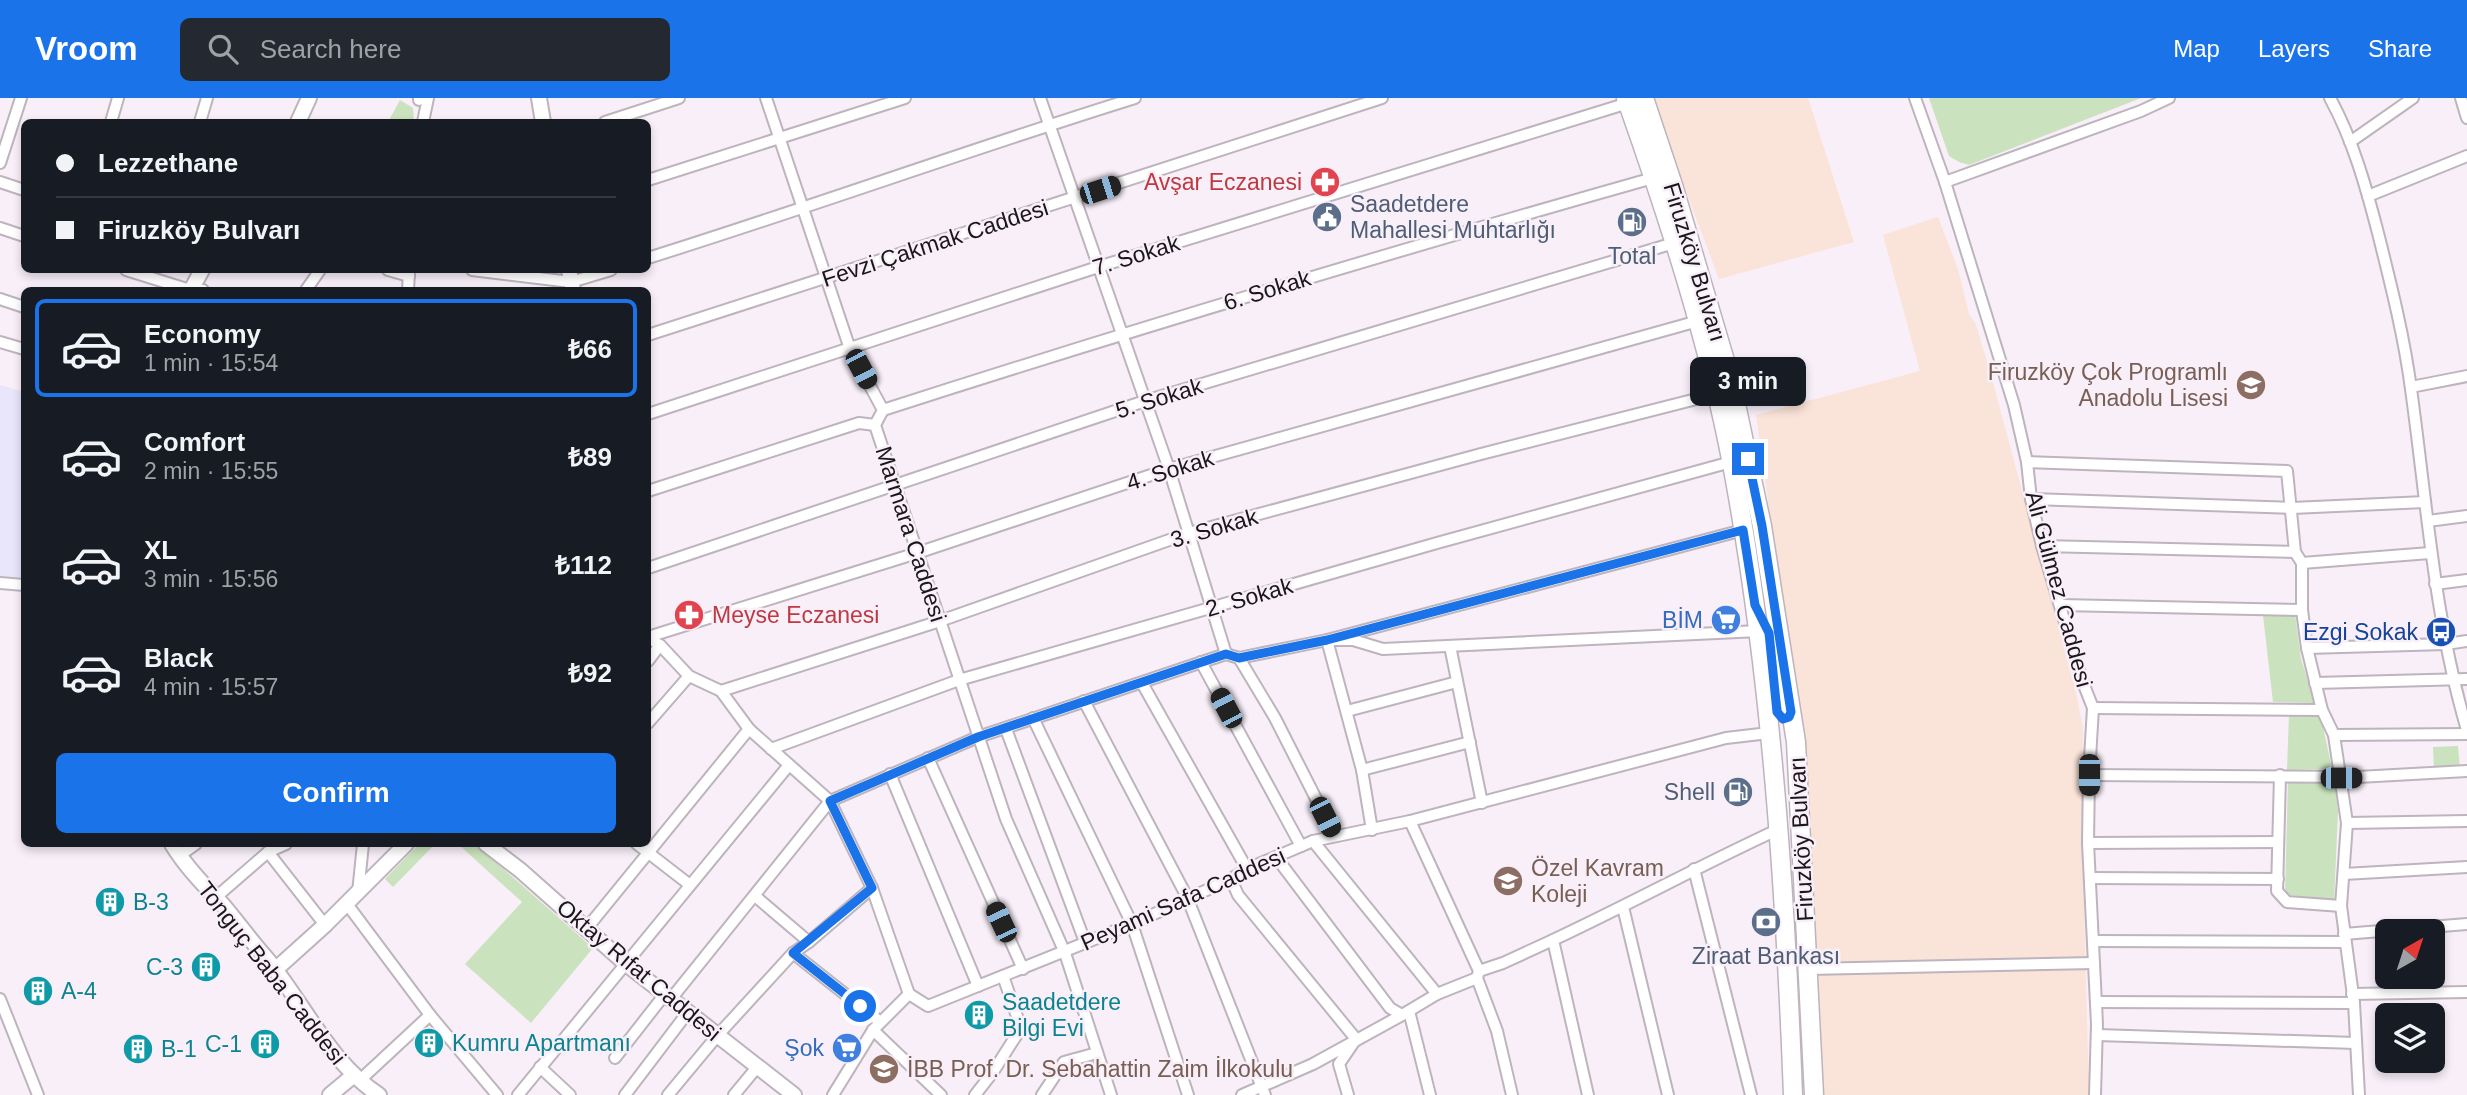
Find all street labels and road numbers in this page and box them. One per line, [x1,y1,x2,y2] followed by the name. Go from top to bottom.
[1658,179,1732,345] street label: Firuzköy Bulvarı
[819,194,1051,292] street label: Fevzi Çakmak Caddesi
[1089,229,1183,281] street label: 7. Sokak
[1220,264,1314,316] street label: 6. Sokak
[1112,372,1206,424] street label: 5. Sokak
[870,443,952,625] street label: Marmara Caddesi
[1123,444,1217,496] street label: 4. Sokak
[2020,488,2098,690] street label: Ali Gülmez Caddesi
[1167,503,1261,553] street label: 3. Sokak
[1202,572,1296,622] street label: 2. Sokak
[1784,756,1818,922] street label: Firuzköy Bulvarı
[1077,842,1289,956] street label: Peyami Safa Caddesi
[192,876,352,1070] street label: Tonguç Baba Caddesi
[552,894,726,1046] street label: Oktay Rıfat Caddesi

